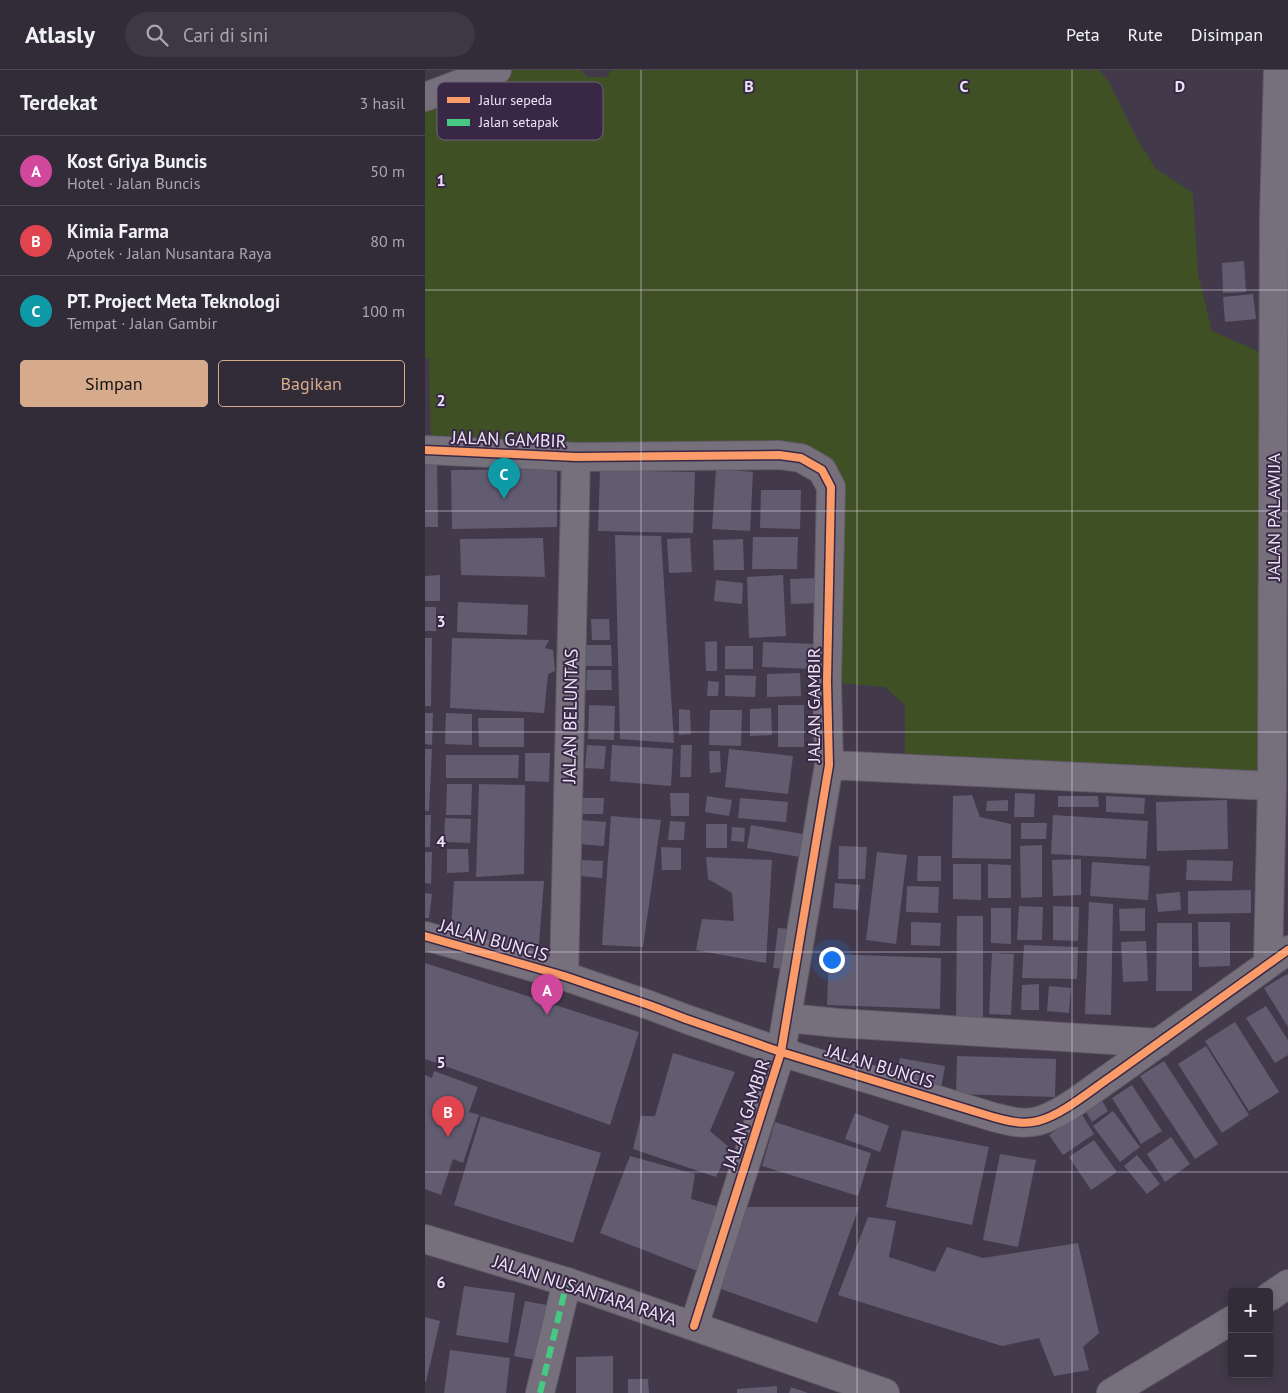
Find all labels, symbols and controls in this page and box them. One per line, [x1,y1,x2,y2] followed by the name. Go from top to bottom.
[125,12,475,57] search box
[25,19,95,50] text: Atlasly
[143,21,171,49] icon: search
[183,23,268,47] text: Cari di sini
[1066,23,1100,46] text: Peta
[1128,23,1163,46] text: Rute
[1191,23,1263,46] text: Disimpan
[744,76,754,96] text: B
[960,76,969,96] text: C
[1175,76,1185,96] text: D
[437,82,603,140] legend
[20,89,97,116] text: Terdekat
[478,91,552,109] text: Jalur sepeda
[360,93,405,113] text: 3 hasil
[478,113,559,131] text: Jalan setapak
[67,149,207,173] text: Kost Griya Buncis
[31,161,41,181] text: A
[370,161,405,181] text: 50 m
[436,170,446,190] text: 1
[67,173,200,193] text: Hotel · Jalan Buncis
[67,219,169,243] text: Kimia Farma
[31,231,41,251] text: B
[370,231,405,251] text: 80 m
[67,243,272,263] text: Apotek · Jalan Nusantara Raya
[67,289,280,313] text: PT. Project Meta Teknologi
[32,301,40,321] text: C
[362,301,405,321] text: 100 m
[67,313,217,333] text: Tempat · Jalan Gambir
[20,360,208,407] button: Simpan
[218,360,405,407] button: Bagikan
[436,390,446,410] text: 2
[450,425,567,453] street label: JALAN GAMBIR
[1262,453,1285,582] street label: JALAN PALAWIJA
[488,458,520,499] pin: C
[436,611,446,631] text: 3
[802,647,825,763] street label: JALAN GAMBIR
[557,648,583,785] street label: JALAN BELUNTAS
[436,831,446,851] text: 4
[436,913,551,967] street label: JALAN BUNCIS
[819,947,845,973] your location
[531,974,563,1015] pin: A
[822,1038,937,1093] street label: JALAN BUNCIS
[436,1052,446,1072] text: 5
[717,1056,775,1173] street label: JALAN GAMBIR
[432,1096,464,1137] pin: B
[489,1249,680,1331] street label: JALAN NUSANTARA RAYA
[436,1272,446,1292] text: 6
[1228,1288,1273,1378] map controls
[1228,1288,1273,1333] button: +
[1228,1333,1273,1378] button: −

